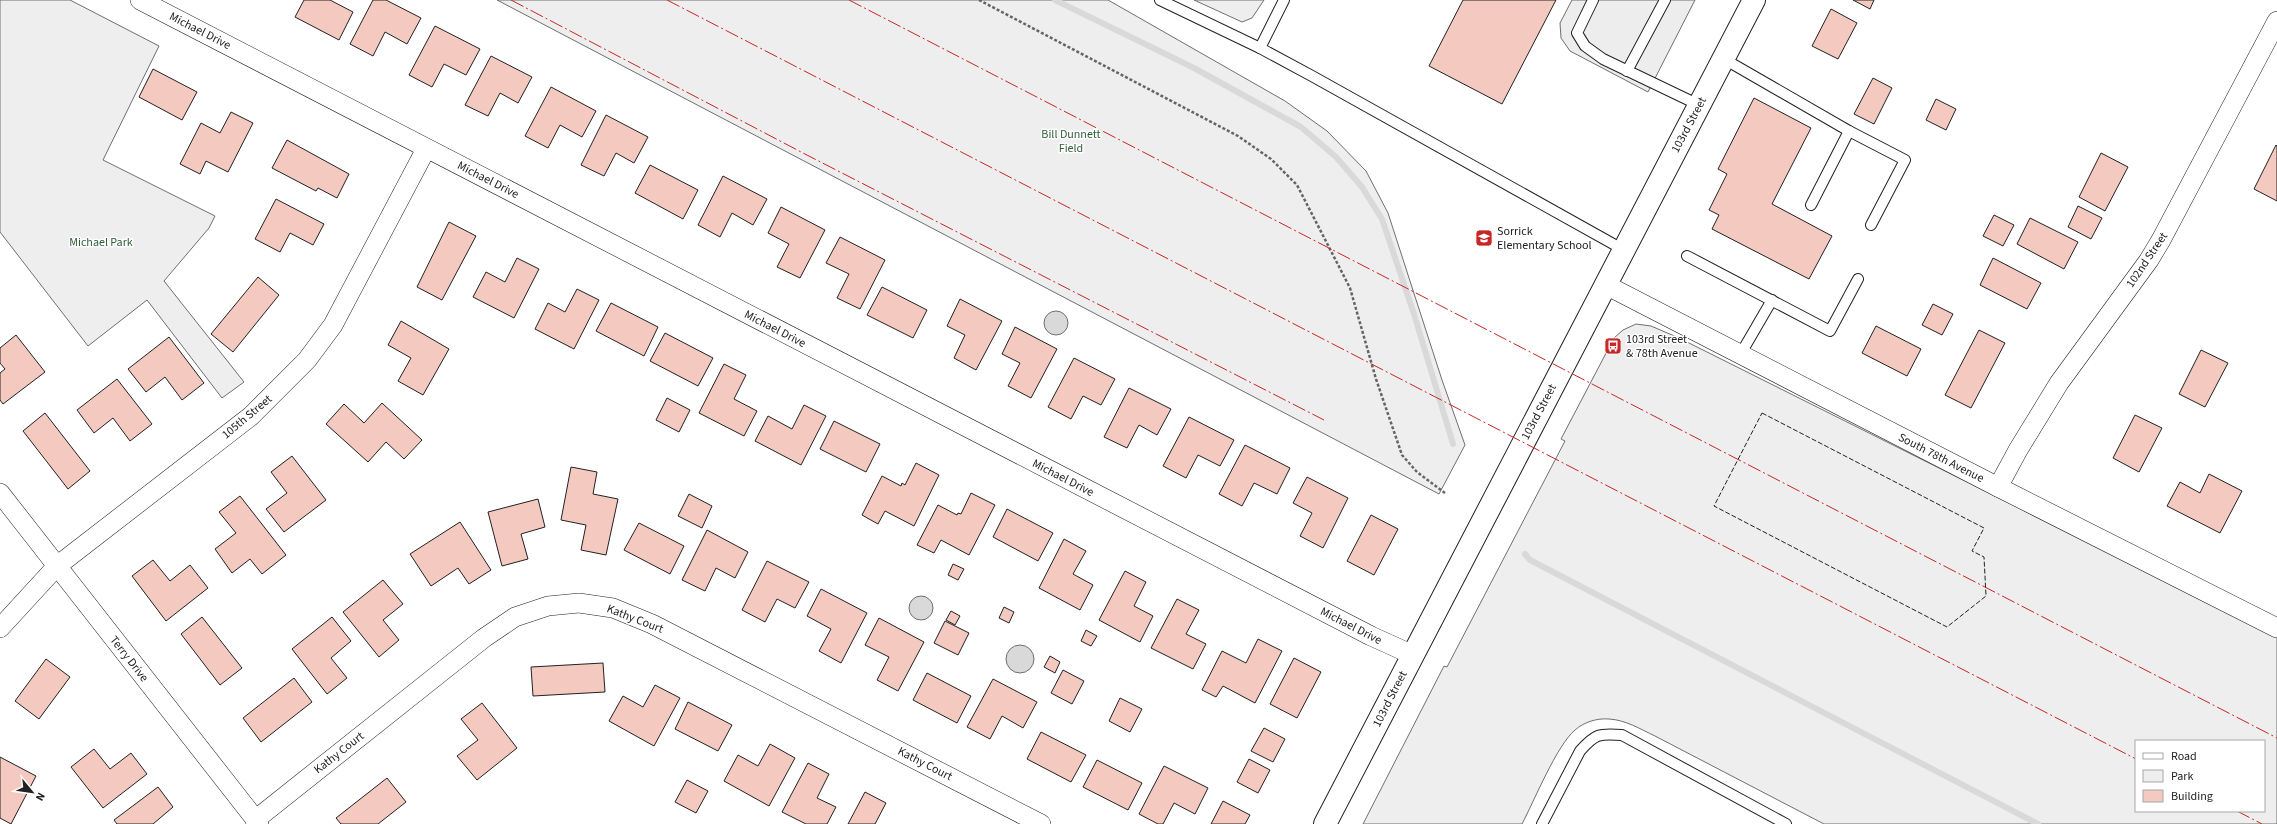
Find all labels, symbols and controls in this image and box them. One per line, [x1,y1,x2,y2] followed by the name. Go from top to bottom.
[166,8,234,54] street label: Michael Drive
[1667,94,1711,156] street label: 103rd Street
[1041,126,1101,157] park label: Bill Dunnett Field
[454,157,522,203] street label: Michael Drive
[1497,223,1592,254] place label: Sorrick Elementary School
[1474,228,1494,248] school or university icon: Sorrick Elementary School
[2122,229,2172,291] street label: 102nd Street
[69,234,133,251] park label: Michael Park
[741,306,809,352] street label: Michael Drive
[1626,331,1698,362] place label: 103rd Street & 78th Avenue
[1603,336,1623,356] bus stop icon: 103rd Street & 78th Avenue
[1517,381,1561,443] street label: 103rd Street
[218,391,276,443] street label: 105th Street
[1895,429,1987,487] street label: South 78th Avenue
[1029,455,1097,501] street label: Michael Drive
[604,600,666,638] street label: Kathy Court
[1317,603,1385,649] street label: Michael Drive
[106,632,152,686] street label: Terry Drive
[1369,668,1411,730] street label: 103rd Street
[310,728,368,778] street label: Kathy Court
[2135,740,2265,812] legend
[895,743,955,785] street label: Kathy Court
[2171,748,2197,765] text: Road
[2171,768,2193,785] text: Park
[12,772,52,812] north arrow
[2171,788,2213,805] text: Building
[32,790,49,803] text: N

